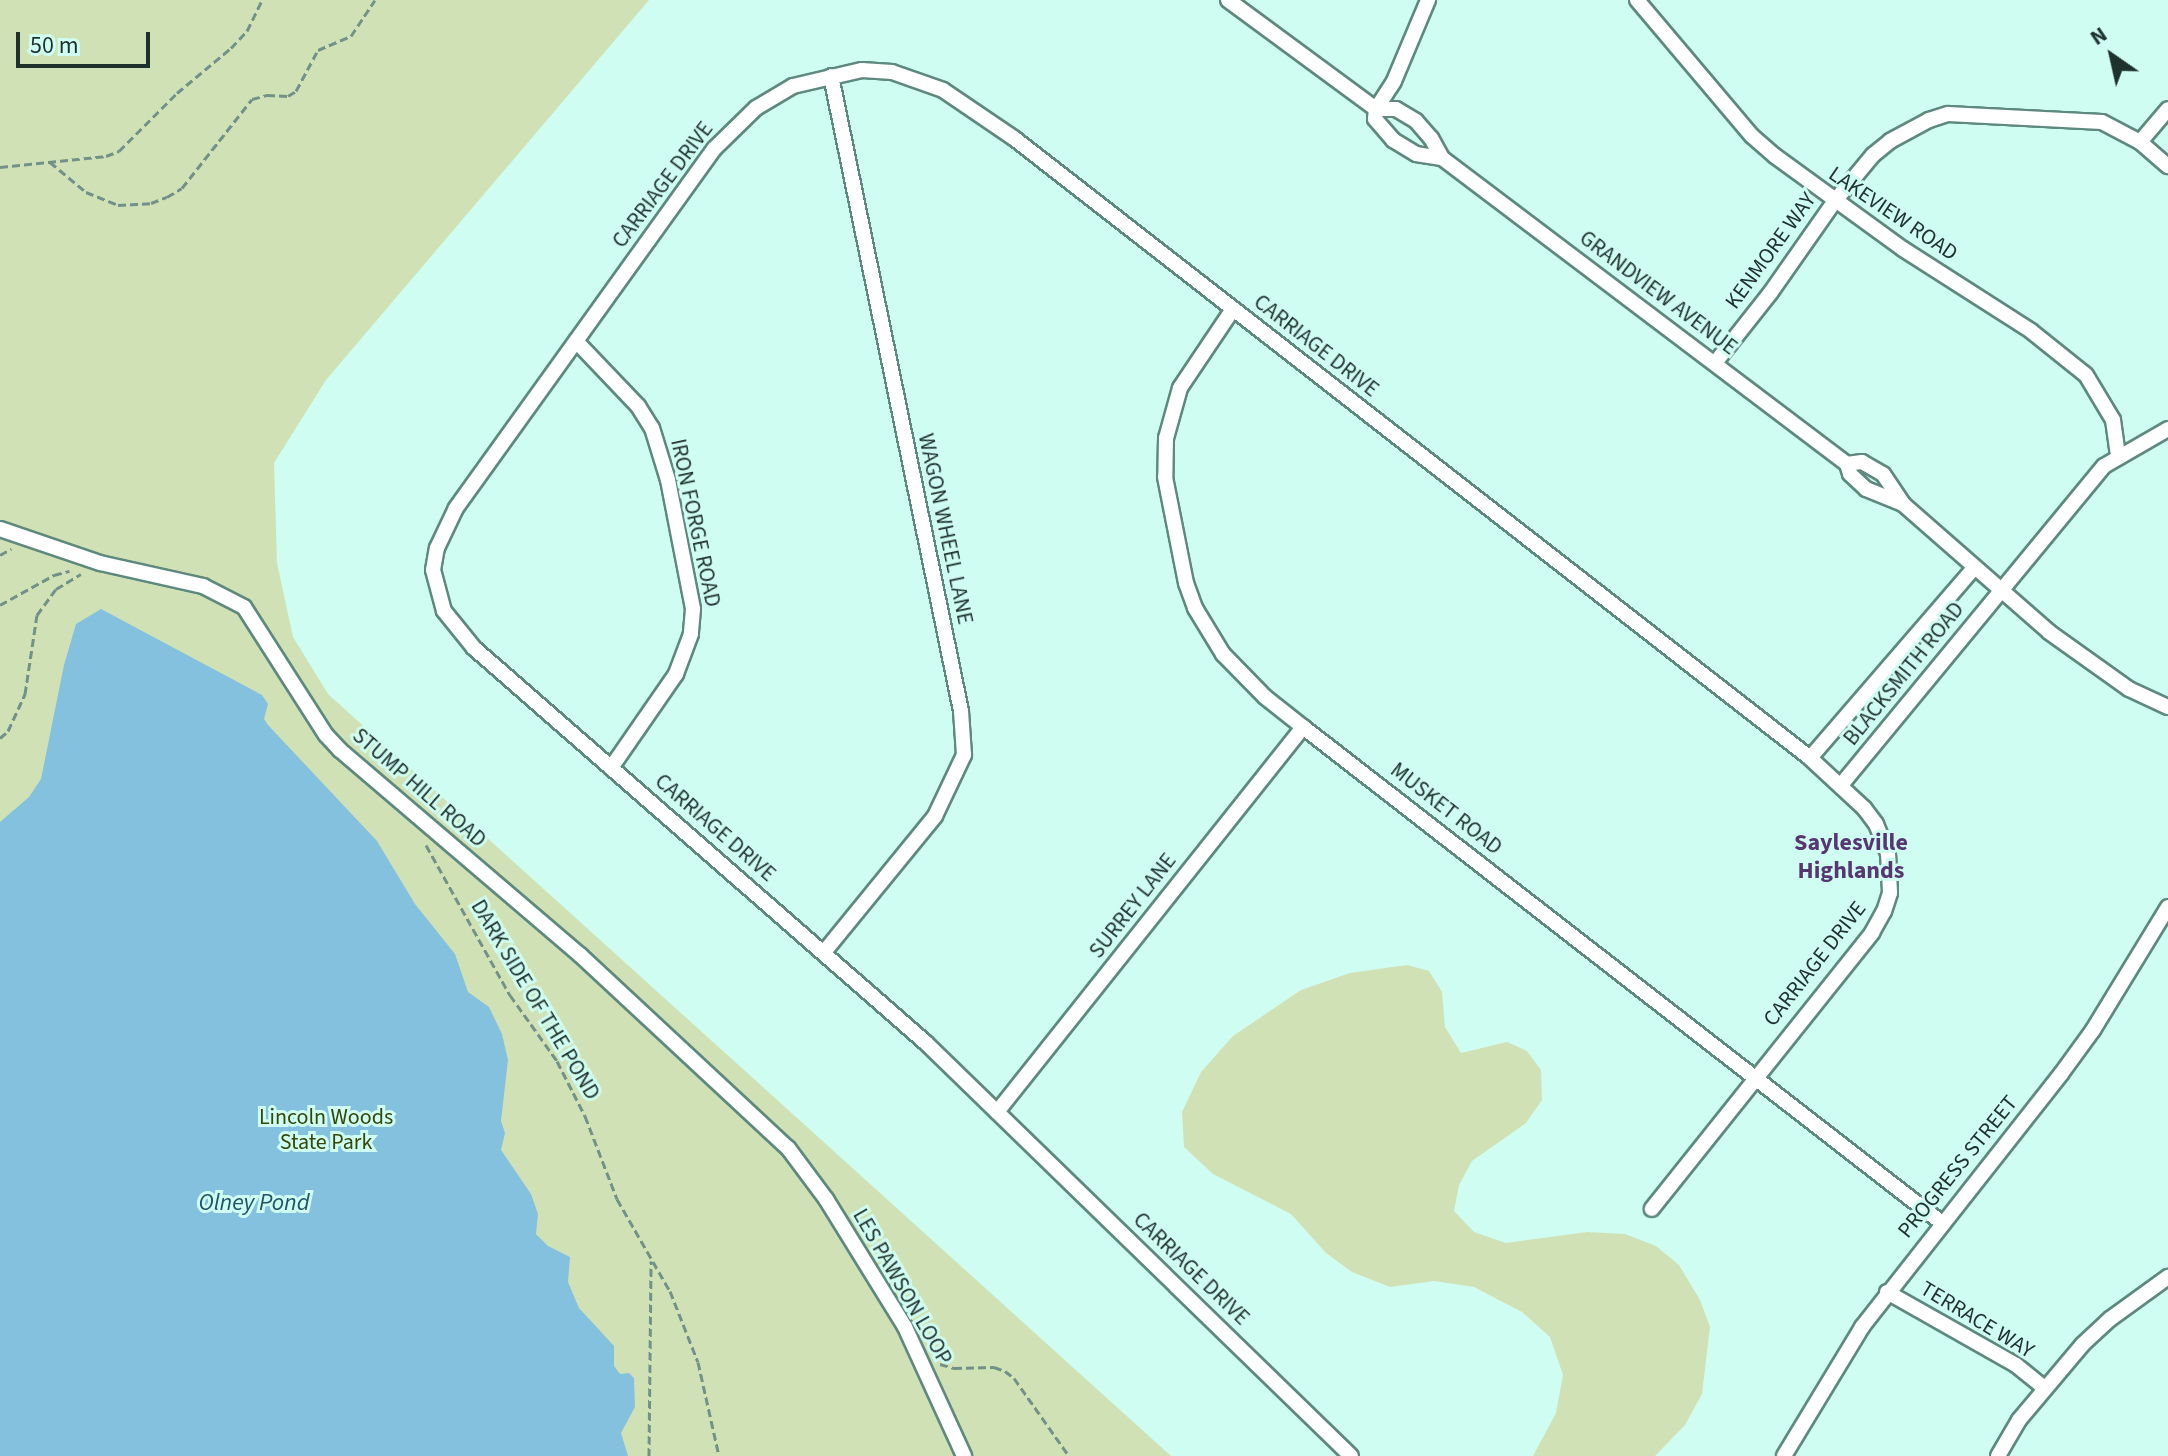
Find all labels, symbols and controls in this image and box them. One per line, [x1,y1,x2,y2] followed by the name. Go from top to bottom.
[20,16,154,66] scale bar
[2072,16,2152,96] north arrow
[2084,19,2114,53] text: N
[30,28,79,63] text: 50 m
[607,117,719,253] street label: CARRIAGE DRIVE
[1824,161,1962,267] street label: LAKEVIEW ROAD
[1720,188,1822,314] street label: KENMORE WAY
[1574,225,1742,361] street label: GRANDVIEW AVENUE
[1248,289,1384,403] street label: CARRIAGE DRIVE
[912,431,978,627] street label: WAGON WHEEL LANE
[664,436,726,610] street label: IRON FORGE ROAD
[1838,597,1970,751] street label: BLACKSMITH ROAD
[347,723,491,853] street label: STUMP HILL ROAD
[1385,757,1507,861] street label: MUSKET ROAD
[649,768,781,888] street label: CARRIAGE DRIVE
[1794,829,1908,885] district label: Saylesville Highlands
[1084,848,1182,964] street label: SURREY LANE
[465,895,605,1105] street label: DARK SIDE OF THE POND
[1758,896,1872,1032] street label: CARRIAGE DRIVE
[1893,1091,2023,1243] street label: PROGRESS STREET
[259,1104,393,1156] park label: Lincoln Woods State Park
[198,1189,310,1217] water label: Olney Pond
[847,1204,957,1370] street label: LES PAWSON LOOP
[1127,1207,1255,1331] street label: CARRIAGE DRIVE
[1915,1276,2039,1364] street label: TERRACE WAY

